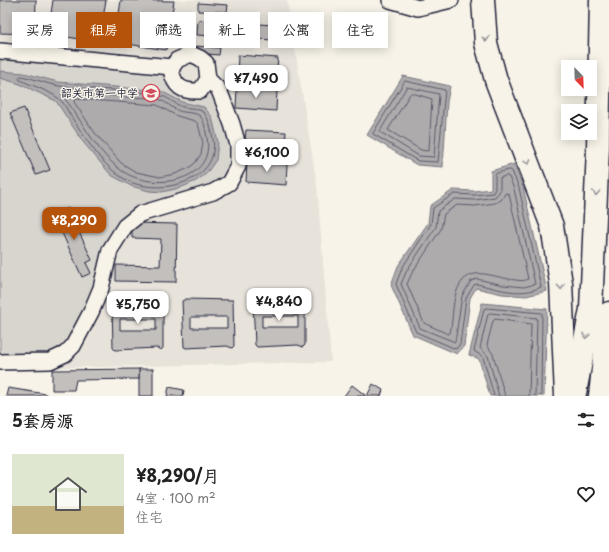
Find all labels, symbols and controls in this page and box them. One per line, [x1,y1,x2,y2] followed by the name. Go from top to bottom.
[12,12,68,48] chip: 买房
[76,12,132,48] chip: 租房
[140,12,196,48] chip: 筛选
[204,12,260,48] chip: 新上
[268,12,324,48] chip: 公寓
[332,12,388,48] chip: 住宅
[481,36,490,42] one-way arrow
[561,60,597,96] north arrow
[561,60,597,140] map controls
[223,65,289,99] pin: ¥7,490
[234,68,278,87] text: ¥7,490
[141,83,161,103] school or university icon: 韶关市第一中学
[61,84,138,101] place label: 韶关市第一中学
[561,104,597,140] button: layers
[234,139,300,173] pin: ¥6,100
[245,142,289,161] text: ¥6,100
[524,158,532,165] one-way arrow
[592,190,601,196] one-way arrow
[41,207,107,241] pin: ¥8,290
[51,210,97,229] text: ¥8,290
[557,284,566,290] one-way arrow
[246,288,312,322] pin: ¥4,840
[105,291,171,325] pin: ¥5,750
[256,291,302,310] text: ¥4,840
[116,294,160,313] text: ¥5,750
[582,333,590,339] one-way arrow
[12,407,74,433] text: 5套房源
[575,409,597,431] icon: filters
[136,462,219,488] text: ¥8,290/月
[44,470,92,518] icon: home
[575,483,597,505] icon: heart
[136,488,216,507] text: 4室 · 100 m²
[136,507,162,526] text: 住宅

